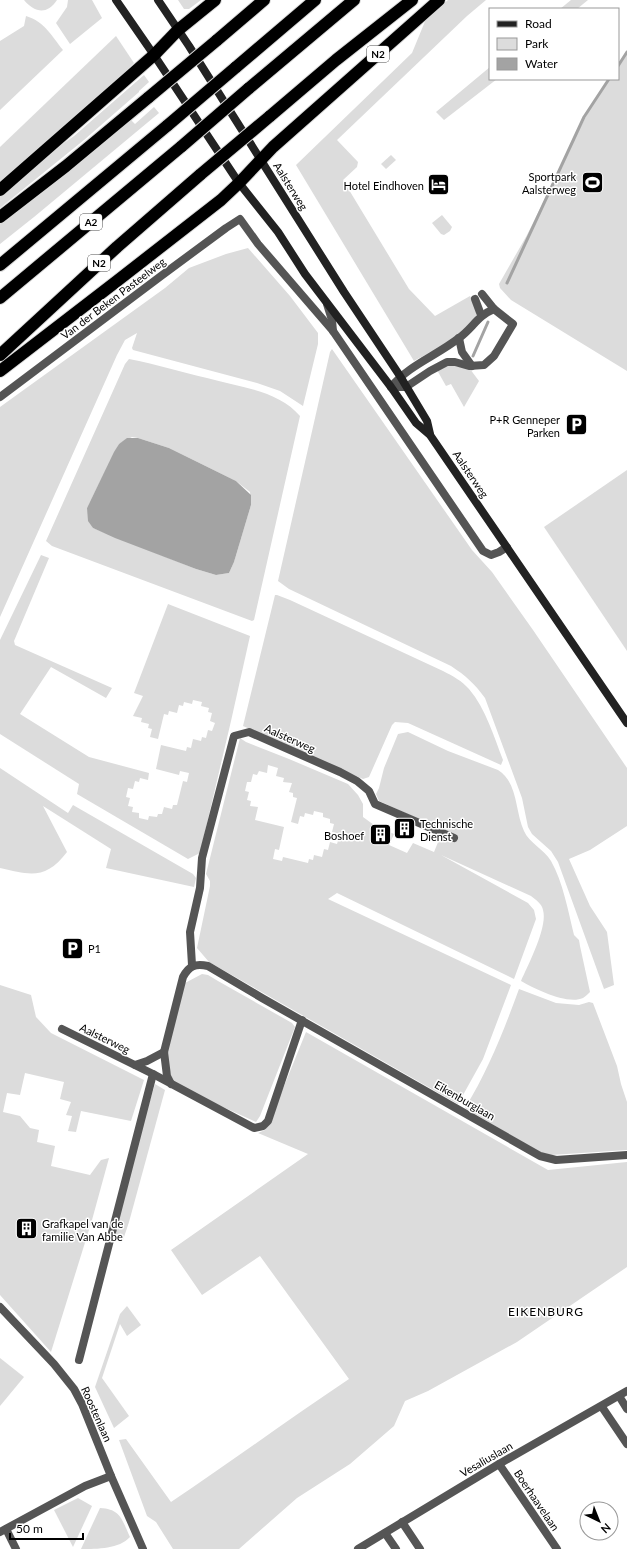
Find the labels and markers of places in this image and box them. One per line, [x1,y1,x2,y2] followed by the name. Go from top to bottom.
[579,169,605,195] sports icon: Sportpark Aalsterweg
[522,170,576,196] place label: Sportpark Aalsterweg
[426,172,452,198] hotel icon: Hotel Eindhoven
[344,179,424,192] place label: Hotel Eindhoven
[563,412,589,438] parking icon: P+R Genneper Parken
[489,413,560,439] place label: P+R Genneper Parken
[391,816,417,842] building icon: Technische Dienst
[420,817,473,843] place label: Technische Dienst
[367,822,393,848] building icon: Boshoef
[324,829,364,842] place label: Boshoef
[59,935,85,961] parking icon: P1
[88,942,101,955] place label: P1
[14,1216,40,1242] building icon: Grafkapel van de familie Van Abbe
[42,1217,123,1243] place label: Grafkapel van de familie Van Abbe

